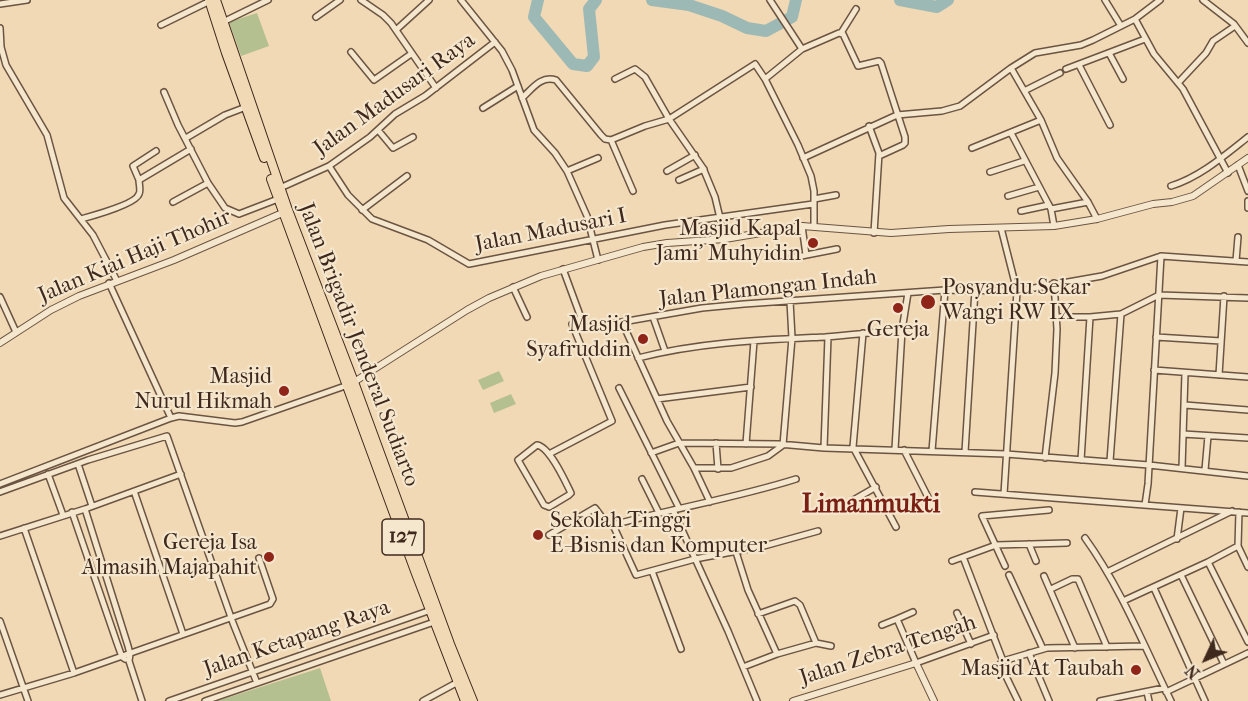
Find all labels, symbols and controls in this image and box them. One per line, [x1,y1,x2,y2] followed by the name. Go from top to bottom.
[309,28,481,162] street label: Jalan Madusari Raya
[292,199,424,491] street label: Jalan Brigadir Jenderal Sudiarto
[473,203,629,259] street label: Jalan Madusari I
[35,204,235,310] street label: Jalan Kiai Haji Thohir
[656,217,801,268] place label: Masjid Kapal Jami' Muhyidin
[806,236,820,250] marker: Masjid Kapal Jami' Muhyidin
[658,264,878,314] street label: Jalan Plamongan Indah
[942,276,1090,328] place label: Posyandu Sekar Wangi RW IX
[919,293,937,311] marker: Posyandu Sekar Wangi RW IX
[891,301,905,315] marker: Gereja
[526,313,631,364] place label: Masjid Syafruddin
[867,318,929,344] place label: Gereja
[636,332,650,346] marker: Masjid Syafruddin
[135,365,272,416] place label: Masjid Nurul Hikmah
[277,384,291,398] marker: Masjid Nurul Hikmah
[802,490,940,522] district label: Limanmukti
[550,509,767,560] place label: Sekolah Tinggi E-Bisnis dan Komputer
[382,519,424,555] road number: 127
[531,528,545,542] marker: Sekolah Tinggi E-Bisnis dan Komputer
[82,531,257,582] place label: Gereja Isa Almasih Majapahit
[262,550,276,564] marker: Gereja Isa Almasih Majapahit
[200,595,394,683] street label: Jalan Ketapang Raya
[796,610,980,692] street label: Jalan Zebra Tengah
[1176,629,1236,689] north arrow
[961,657,1124,683] place label: Masjid At Taubah
[1182,661,1204,683] text: N
[1129,663,1143,677] marker: Masjid At Taubah

